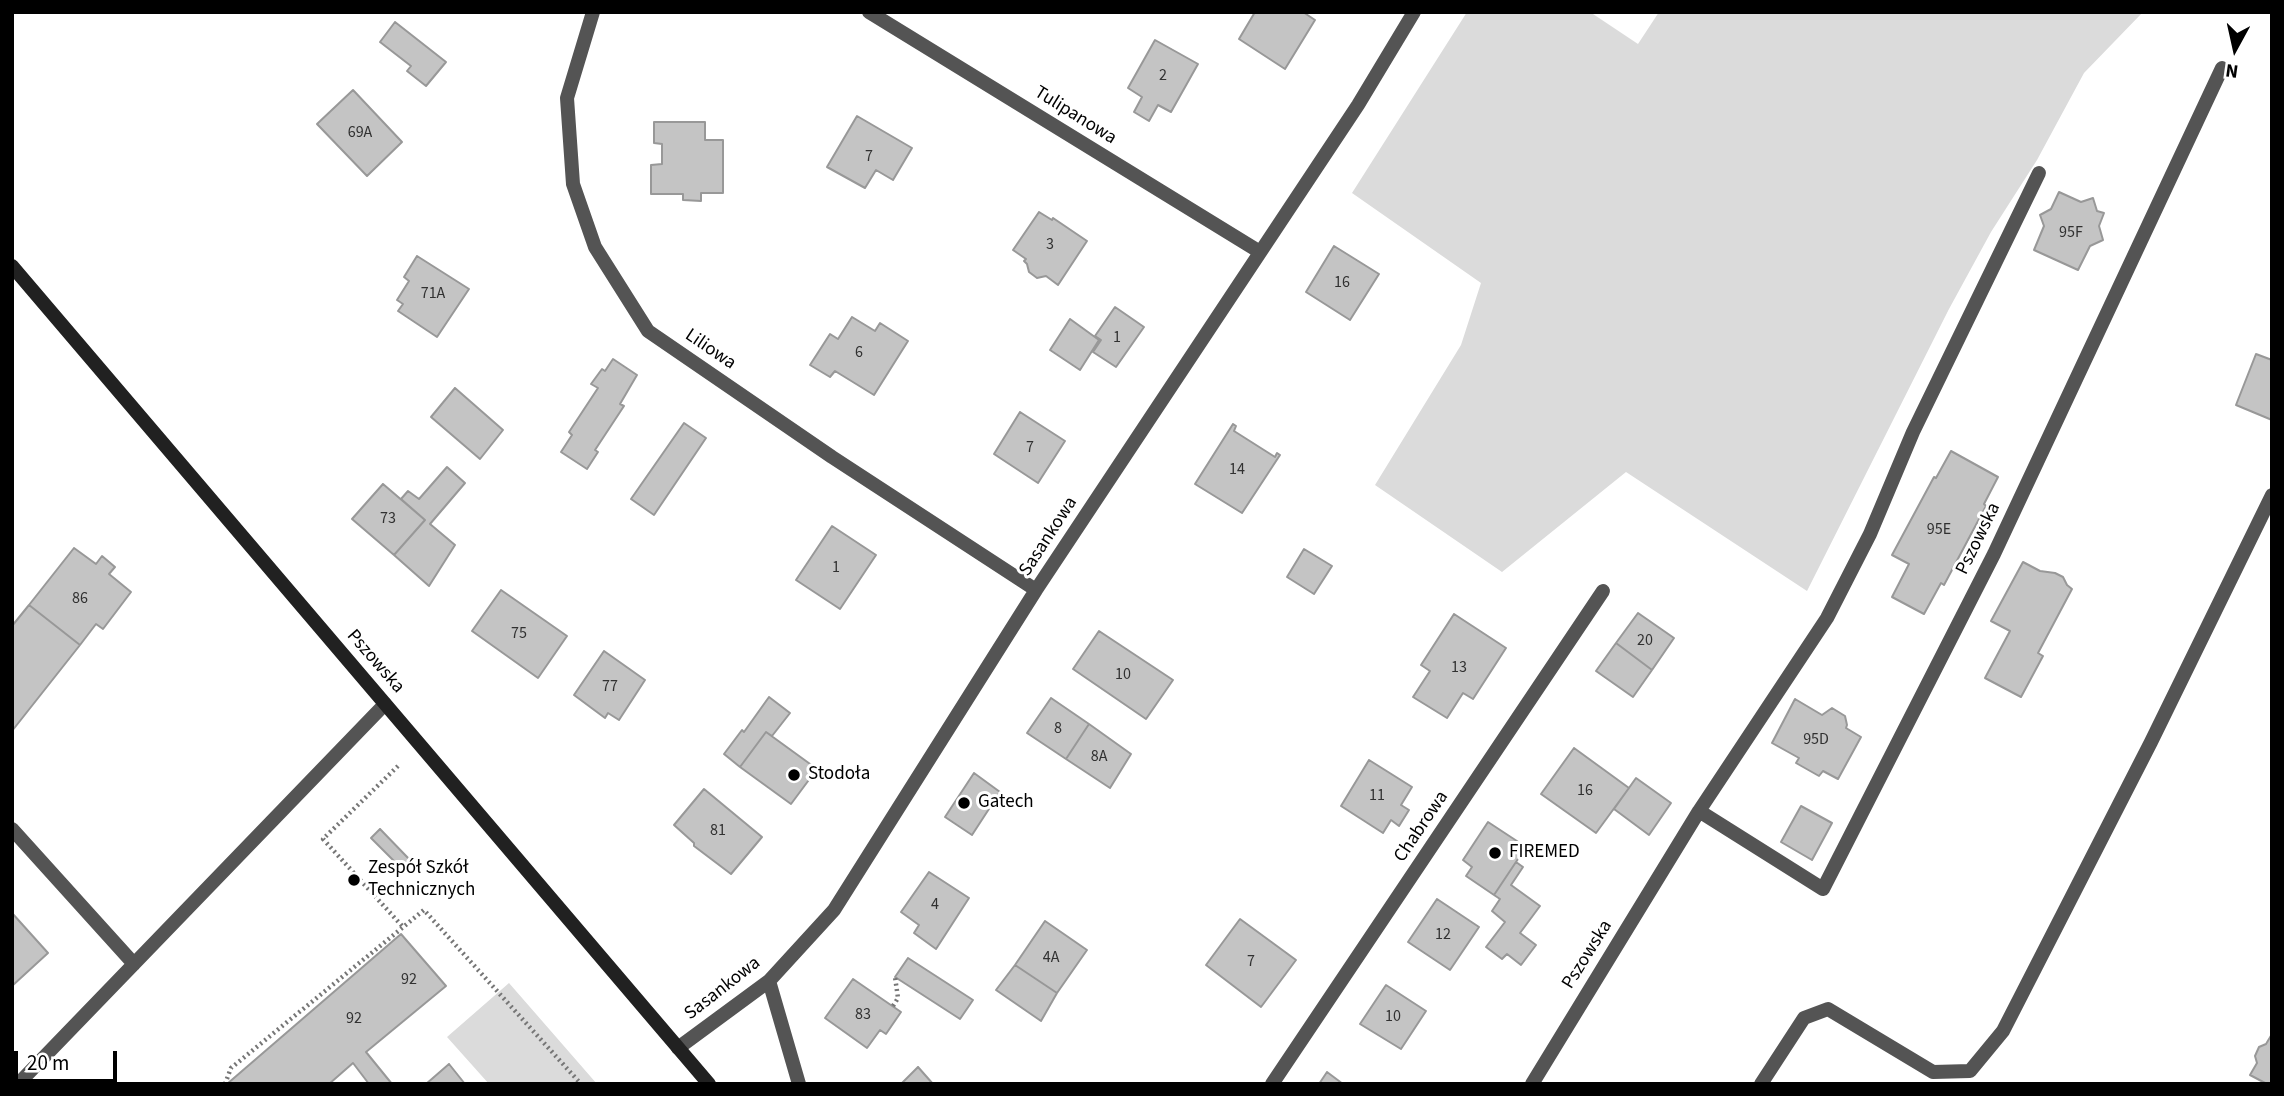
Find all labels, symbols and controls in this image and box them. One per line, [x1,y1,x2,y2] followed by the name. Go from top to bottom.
[2200,14,2270,84] north arrow
[2224,56,2240,85] text: N
[1159,66,1167,86] house number: 2
[1030,82,1120,150] street label: Tulipanowa
[348,123,372,143] house number: 69A
[865,147,873,167] house number: 7
[2059,223,2083,243] house number: 95F
[1046,235,1054,255] house number: 3
[1334,273,1350,293] house number: 16
[421,284,445,304] house number: 71A
[680,325,740,375] street label: Liliowa
[1113,328,1121,348] house number: 1
[855,343,863,363] house number: 6
[1026,438,1034,458] house number: 7
[1229,460,1245,480] house number: 14
[1015,493,1083,581] street label: Sasankowa
[1952,499,2006,579] street label: Pszowska
[380,509,396,529] house number: 73
[1927,520,1951,540] house number: 95E
[832,558,840,578] house number: 1
[72,589,88,609] house number: 86
[511,624,527,644] house number: 75
[341,625,409,699] street label: Pszowska
[1637,631,1653,651] house number: 20
[1451,658,1467,678] house number: 13
[1115,665,1131,685] house number: 10
[602,677,618,697] house number: 77
[1054,719,1062,739] house number: 8
[1803,730,1829,750] house number: 95D
[1091,747,1107,767] house number: 8A
[808,764,870,786] place label: Stodoła
[786,767,802,783] marker: Stodoła
[1577,781,1593,801] house number: 16
[1369,786,1385,806] house number: 11
[1390,787,1454,867] street label: Chabrowa
[978,792,1034,814] place label: Gatech
[956,795,972,811] marker: Gatech
[710,821,726,841] house number: 81
[1509,842,1580,864] place label: FIREMED
[1487,845,1503,861] marker: FIREMED
[368,858,475,902] place label: Zespół Szkół Technicznych
[346,872,362,888] marker: Zespół Szkół Technicznych
[931,895,939,915] house number: 4
[1558,916,1618,994] street label: Pszowska
[1435,925,1451,945] house number: 12
[1043,948,1059,968] house number: 4A
[681,952,765,1026] street label: Sasankowa
[1247,952,1255,972] house number: 7
[401,970,417,990] house number: 92
[855,1005,871,1025] house number: 83
[1385,1007,1401,1027] house number: 10
[346,1009,362,1029] house number: 92
[18,1036,121,1080] scale bar
[27,1048,69,1078] text: 20 m

